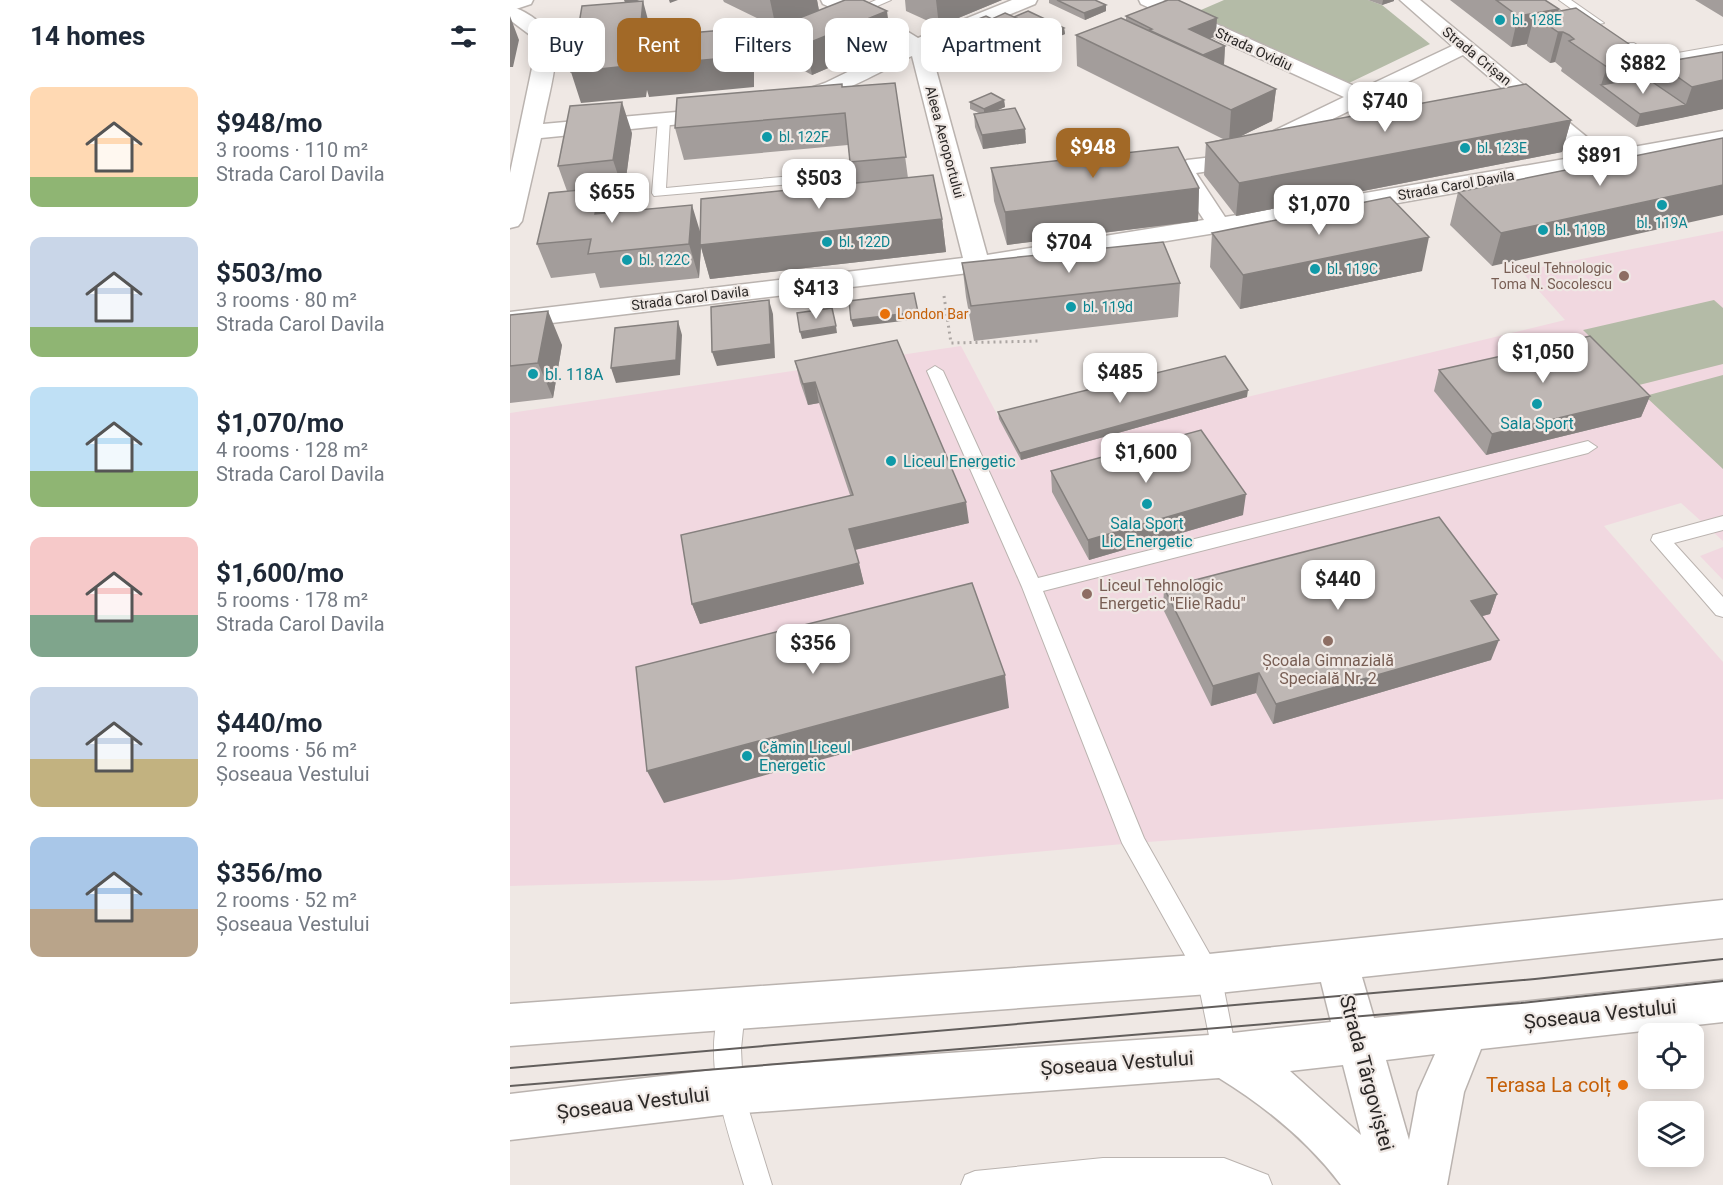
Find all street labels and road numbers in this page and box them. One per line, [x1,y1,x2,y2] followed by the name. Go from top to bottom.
[1439,23,1515,89] street label: Strada Crișan
[1213,24,1295,74] street label: Strada Ovidiu
[922,84,968,200] street label: Aleea Aeroportului
[1396,167,1516,203] street label: Strada Carol Davila
[630,283,750,313] street label: Strada Carol Davila
[1335,993,1399,1153] street label: Strada Târgoviștei
[1522,994,1678,1034] street label: Șoseaua Vestului
[1040,1046,1194,1080] street label: Șoseaua Vestului
[555,1082,711,1124] street label: Șoseaua Vestului

